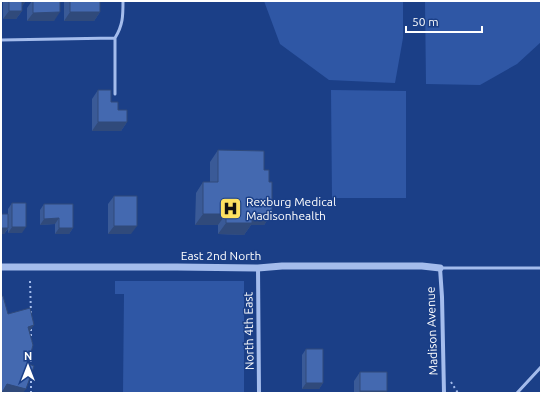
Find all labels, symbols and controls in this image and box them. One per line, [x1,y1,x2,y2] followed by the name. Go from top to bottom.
[406,8,482,34] scale bar
[412,15,439,28] text: 50 m
[246,195,336,222] place label: Rexburg Medical Madisonhealth
[217,196,243,222] hospital icon: Rexburg Medical Madisonhealth
[181,249,261,262] street label: East 2nd North
[423,286,440,376] street label: Madison Avenue
[241,291,256,370] street label: North 4th East
[8,346,48,386] north arrow
[24,350,32,362] text: N

